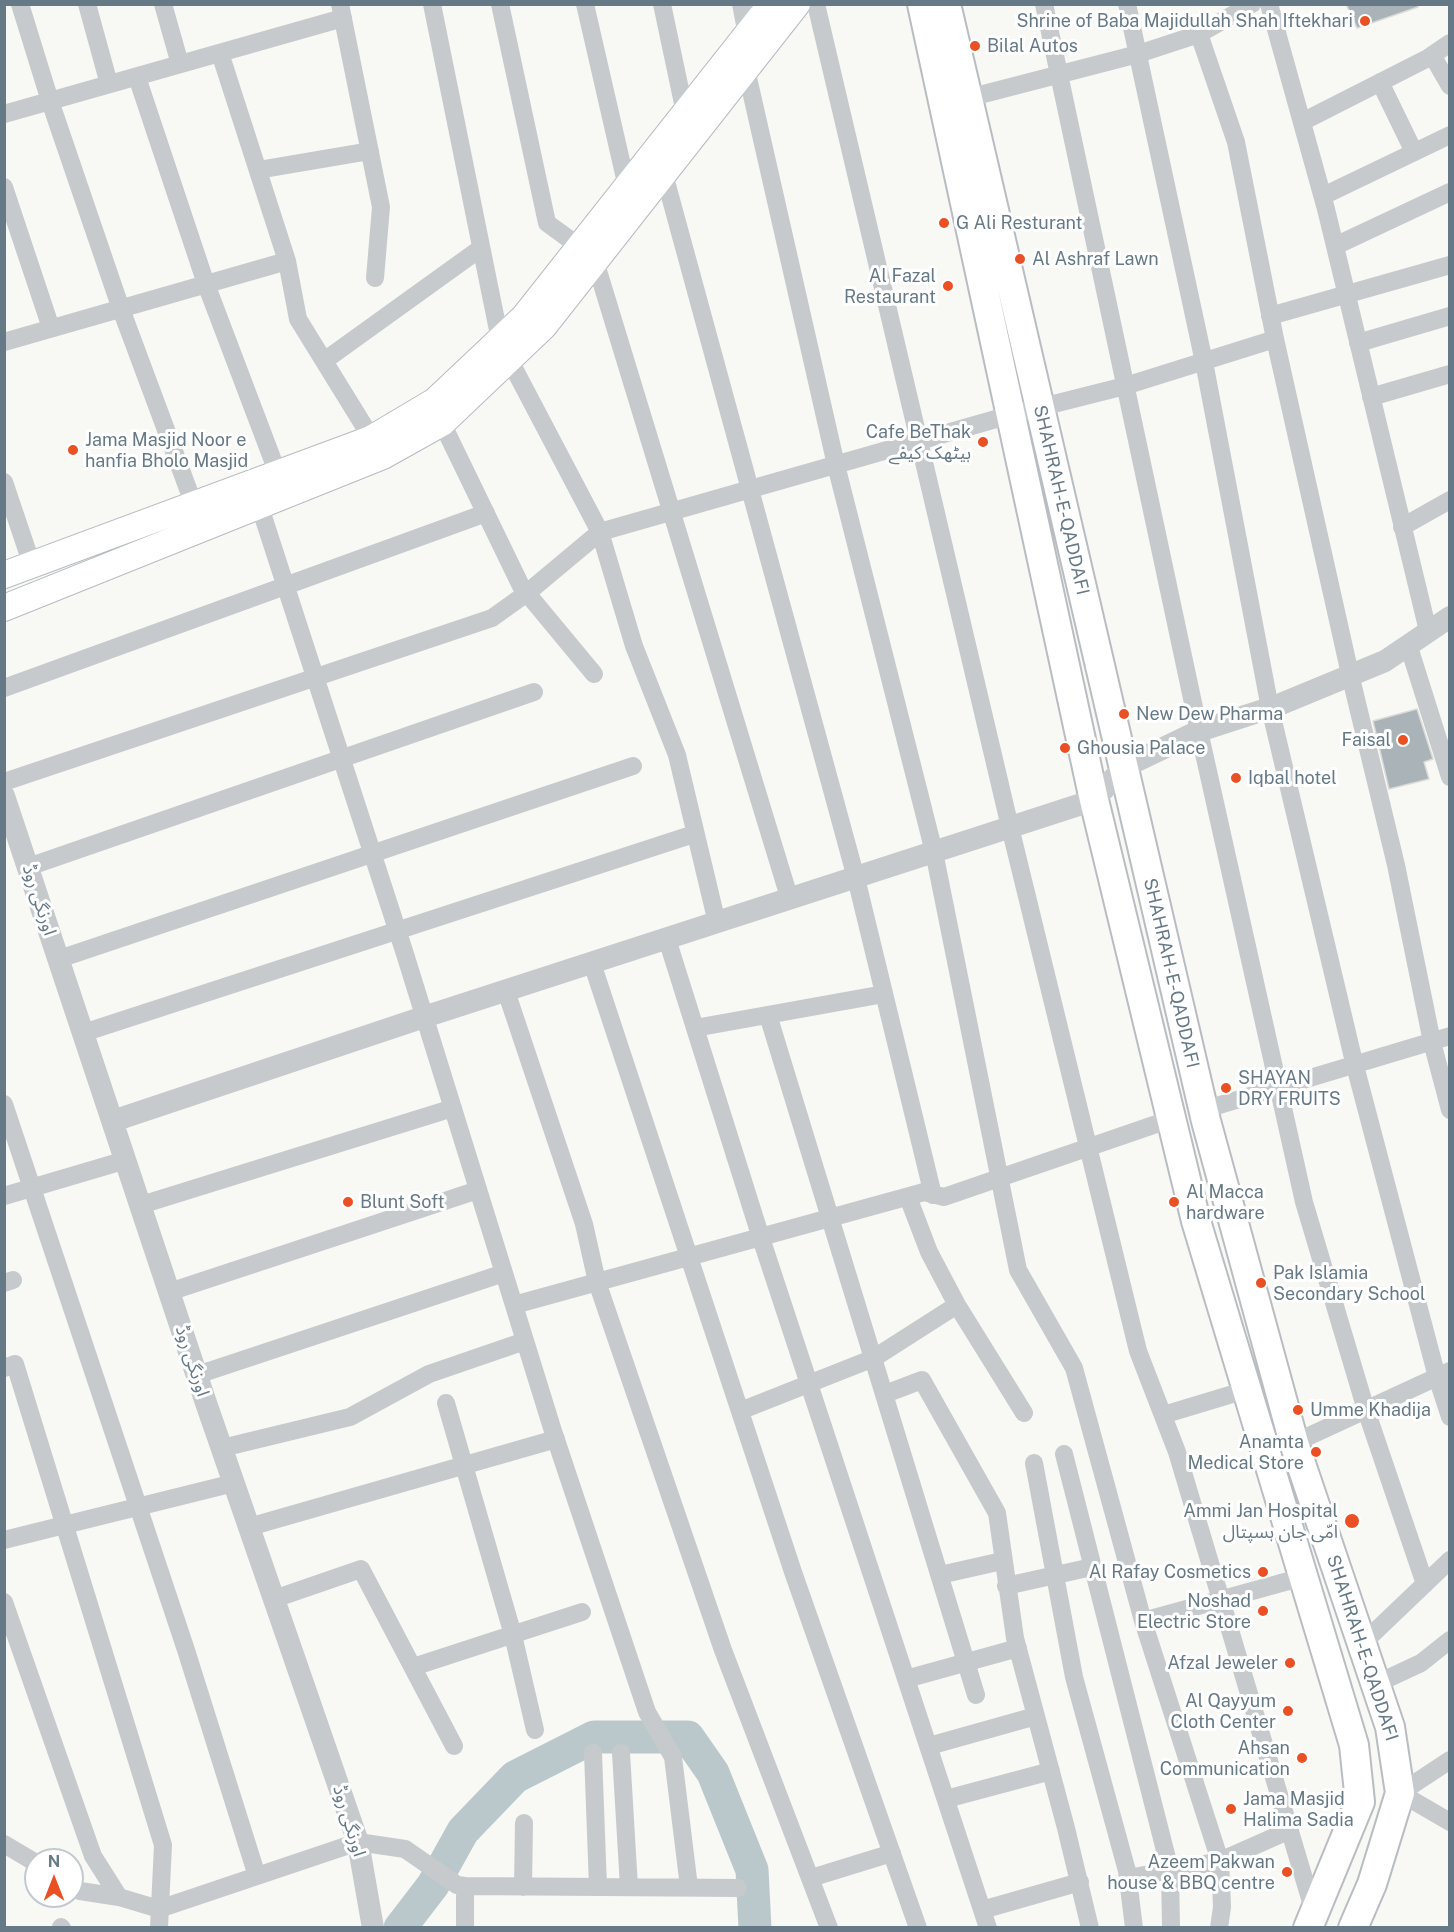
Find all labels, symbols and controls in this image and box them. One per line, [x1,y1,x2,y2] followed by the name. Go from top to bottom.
[1016,10,1353,32] place label: Shrine of Baba Majidullah Shah Iftekhari
[1358,14,1372,28] marker: Shrine of Baba Majidullah Shah Iftekhari
[987,35,1078,57] place label: Bilal Autos
[968,39,982,53] marker: Bilal Autos
[956,212,1083,234] place label: G Ali Resturant
[937,216,951,230] marker: G Ali Resturant
[1032,248,1159,270] place label: Al Ashraf Lawn
[1013,252,1027,266] marker: Al Ashraf Lawn
[844,265,936,308] place label: Al Fazal Restaurant
[941,279,955,293] marker: Al Fazal Restaurant
[1029,403,1093,597] street label: SHAHRAH-E-QADDAFI
[866,421,971,464] place label: Cafe BeThak بیٹھک کیفے
[85,429,248,472] place label: Jama Masjid Noor e hanfia Bholo Masjid
[976,435,990,449] marker: Cafe BeThak بیٹھک کیفے
[66,443,80,457] marker: Jama Masjid Noor e hanfia Bholo Masjid
[1136,703,1283,725] place label: New Dew Pharma
[1117,707,1131,721] marker: New Dew Pharma
[1342,729,1391,751] place label: Faisal
[1396,733,1410,747] marker: Faisal
[1077,737,1206,759] place label: Ghousia Palace
[1058,741,1072,755] marker: Ghousia Palace
[1248,767,1337,789] place label: Iqbal hotel
[1229,771,1243,785] marker: Iqbal hotel
[17,862,61,938] street label: اورنگی روڈ
[1139,876,1203,1070] street label: SHAHRAH-E-QADDAFI
[1238,1067,1341,1110] place label: SHAYAN DRY FRUITS
[1219,1081,1233,1095] marker: SHAYAN DRY FRUITS
[1186,1181,1265,1224] place label: Al Macca hardware
[360,1191,445,1213] place label: Blunt Soft
[341,1195,355,1209] marker: Blunt Soft
[1167,1195,1181,1209] marker: Al Macca hardware
[1273,1262,1425,1304] place label: Pak Islamia Secondary School
[1254,1276,1268,1290] marker: Pak Islamia Secondary School
[170,1323,214,1399] street label: اورنگی روڈ
[1310,1399,1431,1421] place label: Umme Khadija
[1291,1403,1305,1417] marker: Umme Khadija
[1188,1431,1304,1474] place label: Anamta Medical Store
[1309,1445,1323,1459] marker: Anamta Medical Store
[1183,1500,1338,1543] place label: Ammi Jan Hospital امّی جان ہسپتال
[1343,1512,1361,1530] marker: Ammi Jan Hospital امّی جان ہسپتال
[1322,1552,1402,1744] street label: SHAHRAH-E-QADDAFI
[1089,1561,1251,1583] place label: Al Rafay Cosmetics
[1256,1565,1270,1579] marker: Al Rafay Cosmetics
[1137,1590,1251,1632] place label: Noshad Electric Store
[1256,1604,1270,1618] marker: Noshad Electric Store
[1167,1652,1278,1674] place label: Afzal Jeweler
[1283,1656,1297,1670] marker: Afzal Jeweler
[1171,1690,1276,1732] place label: Al Qayyum Cloth Center
[1281,1704,1295,1718] marker: Al Qayyum Cloth Center
[1160,1737,1290,1780] place label: Ahsan Communication
[1295,1751,1309,1765] marker: Ahsan Communication
[328,1783,370,1859] street label: اورنگی روڈ
[1243,1788,1354,1830] place label: Jama Masjid Halima Sadia
[1224,1802,1238,1816] marker: Jama Masjid Halima Sadia
[24,1848,84,1908] north arrow
[1107,1851,1275,1894] place label: Azeem Pakwan house & BBQ centre
[48,1852,60,1871] text: N
[1280,1865,1294,1879] marker: Azeem Pakwan house & BBQ centre

